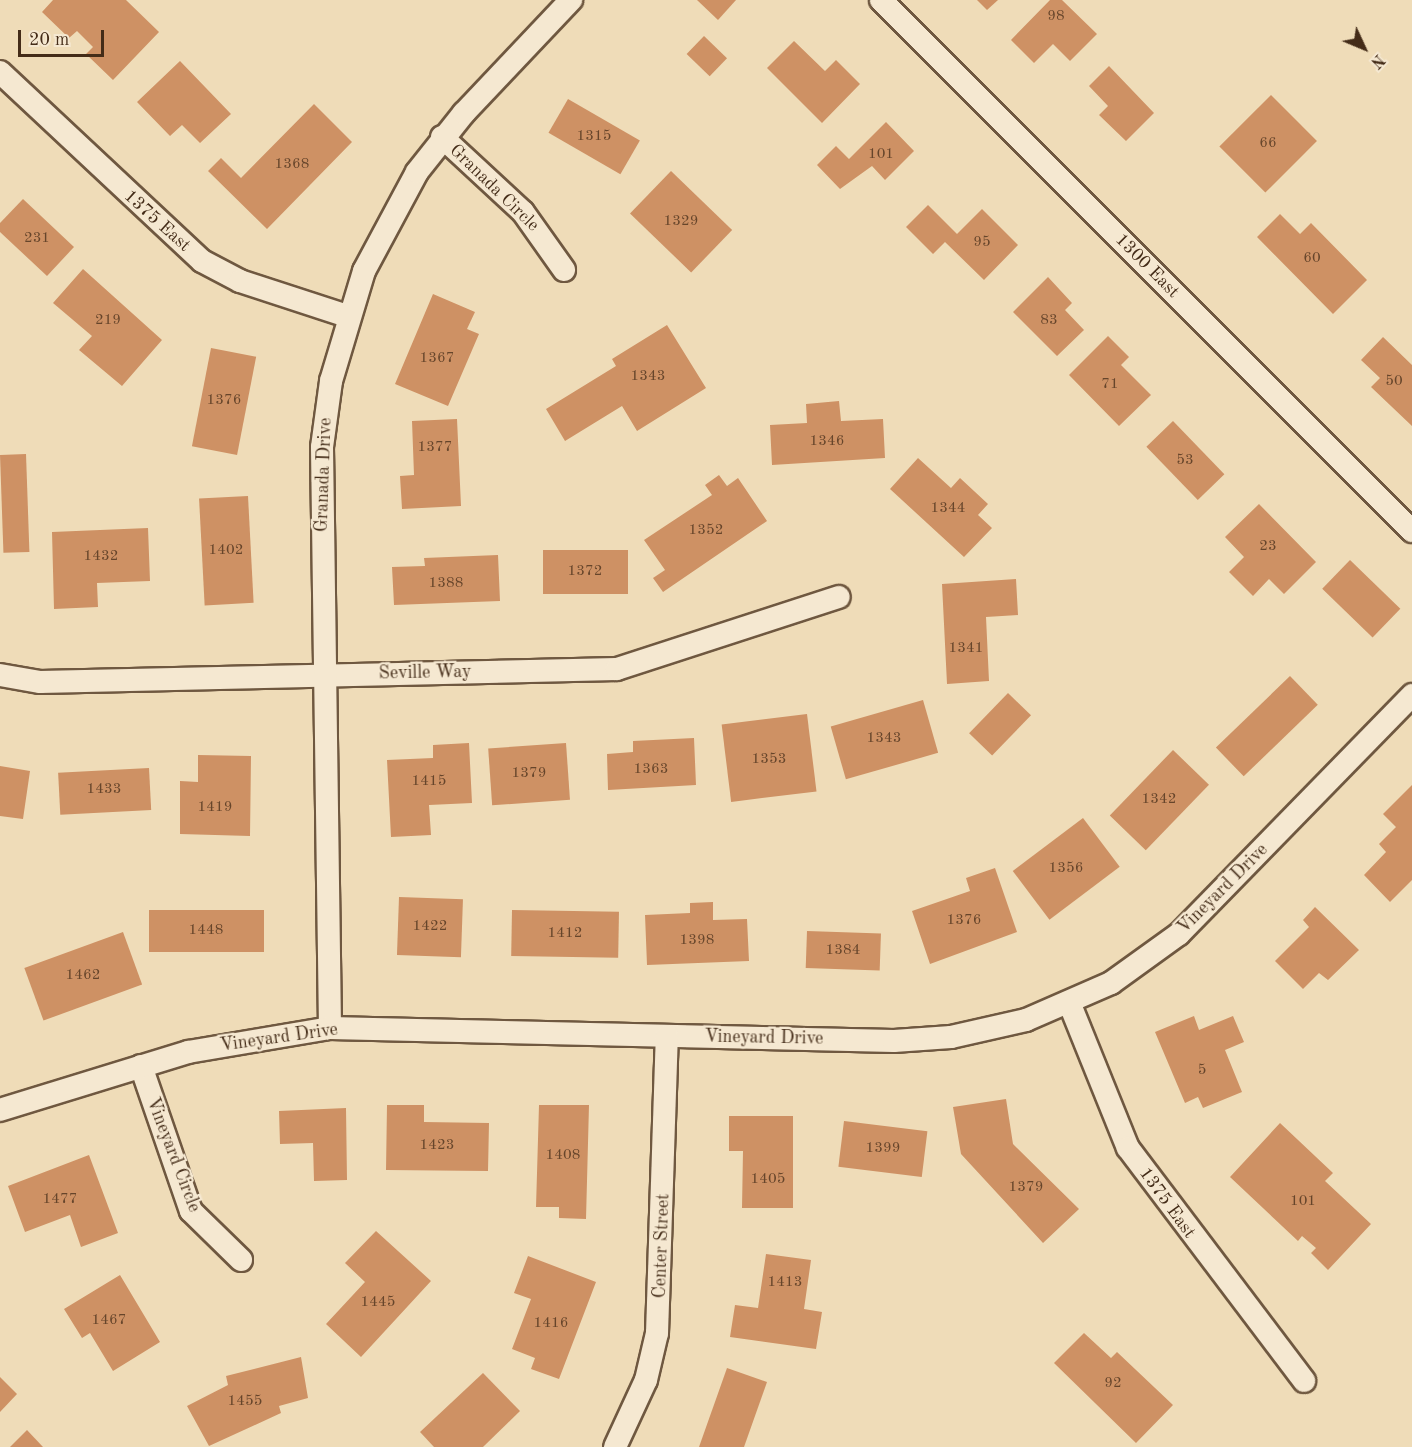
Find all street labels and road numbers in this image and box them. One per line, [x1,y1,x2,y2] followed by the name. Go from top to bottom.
[445,140,543,236] street label: Granada Circle
[119,185,195,257] street label: 1375 East
[1110,229,1184,303] street label: 1300 East
[311,417,337,533] street label: Granada Drive
[378,661,472,685] street label: Seville Way
[1173,839,1273,939] street label: Vineyard Drive
[219,1019,339,1057] street label: Vineyard Drive
[704,1026,824,1050] street label: Vineyard Drive
[141,1095,205,1215] street label: Vineyard Circle
[1134,1163,1200,1243] street label: 1375 East
[649,1193,675,1299] street label: Center Street

